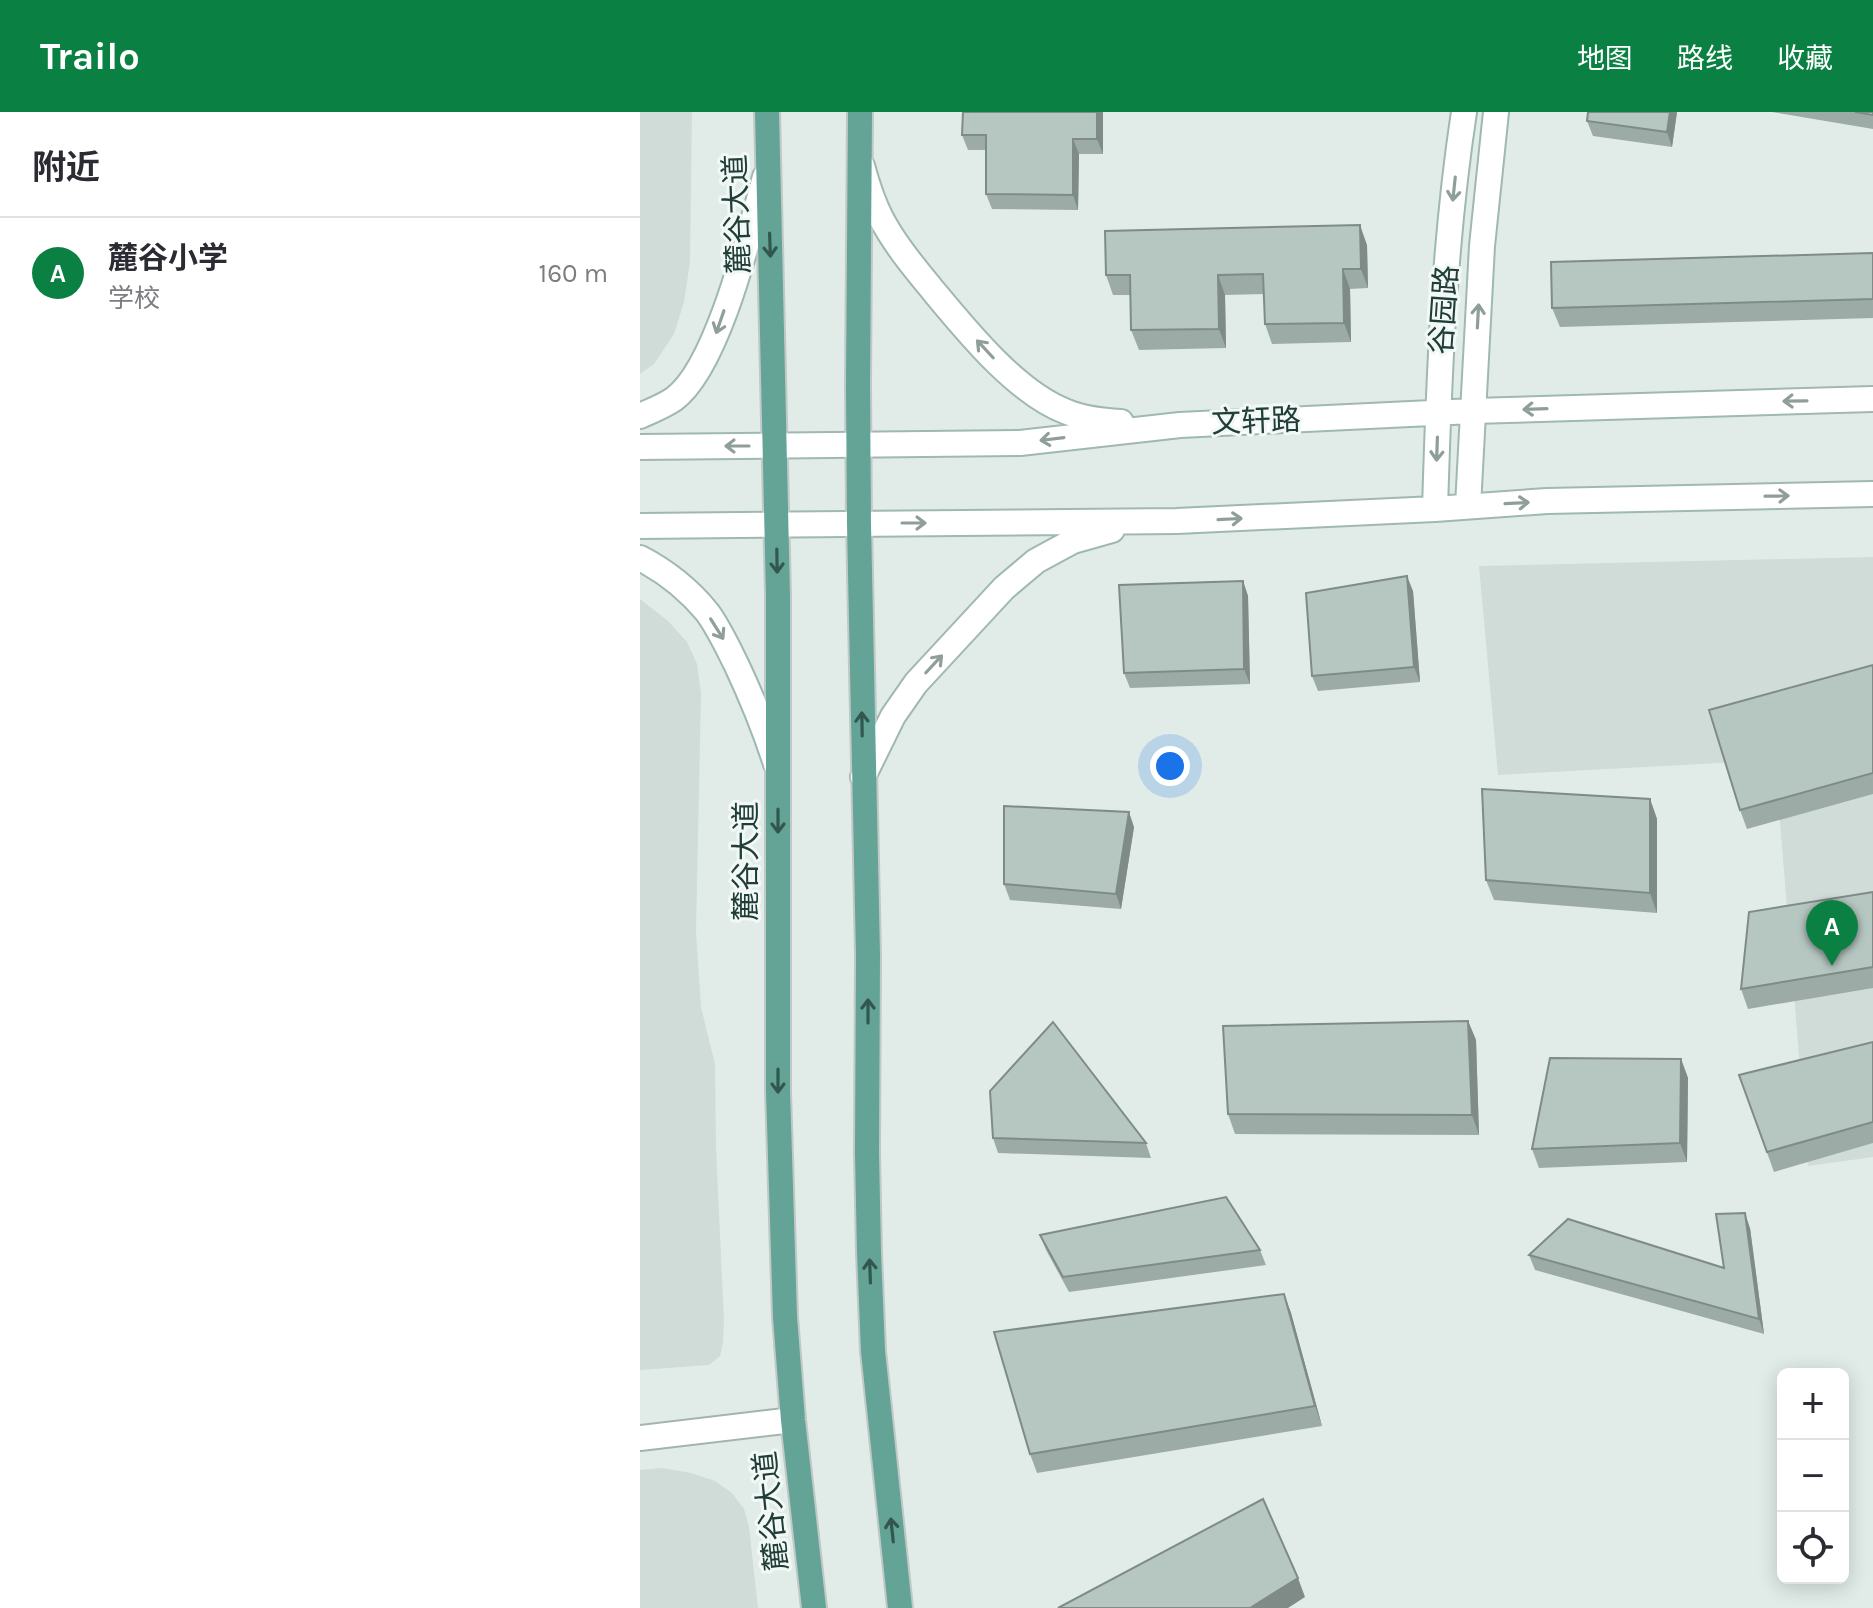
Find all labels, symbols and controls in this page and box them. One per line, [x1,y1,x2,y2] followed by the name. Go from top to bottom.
[40,34,140,79] text: Trailo
[1577,42,1633,75] text: 地图
[1677,42,1733,75] text: 路线
[1777,42,1833,75] text: 收藏
[32,148,100,188] text: 附近
[717,153,757,275] street label: 麓谷大道
[1446,175,1461,202] one-way arrow
[763,231,778,258] one-way arrow
[108,240,228,276] text: 麓谷小学
[50,258,66,289] text: A
[539,258,608,289] text: 160 m
[1423,264,1465,356] street label: 谷园路
[108,283,160,314] text: 学校
[1470,303,1485,330] one-way arrow
[712,309,727,334] one-way arrow
[976,340,995,359] one-way arrow
[1782,393,1809,408] one-way arrow
[1210,401,1302,441] street label: 文轩路
[1522,401,1549,416] one-way arrow
[1039,432,1066,447] one-way arrow
[1429,435,1445,462] one-way arrow
[724,438,751,454] one-way arrow
[1763,488,1790,503] one-way arrow
[1503,495,1530,510] one-way arrow
[1216,511,1243,526] one-way arrow
[900,515,927,531] one-way arrow
[769,547,785,574] one-way arrow
[709,617,725,640] one-way arrow
[925,654,944,674] one-way arrow
[855,711,870,738] one-way arrow
[1150,746,1190,786] your location
[728,801,764,921] street label: 麓谷大道
[770,807,786,834] one-way arrow
[1806,900,1858,966] pin: A
[860,998,875,1025] one-way arrow
[770,1067,786,1094] one-way arrow
[863,1258,878,1285] one-way arrow
[1777,1368,1849,1584] map controls
[1777,1368,1849,1440] button: +
[1777,1440,1849,1512] button: −
[747,1449,795,1573] street label: 麓谷大道
[1777,1512,1849,1584] button: locate
[884,1518,899,1544] one-way arrow

